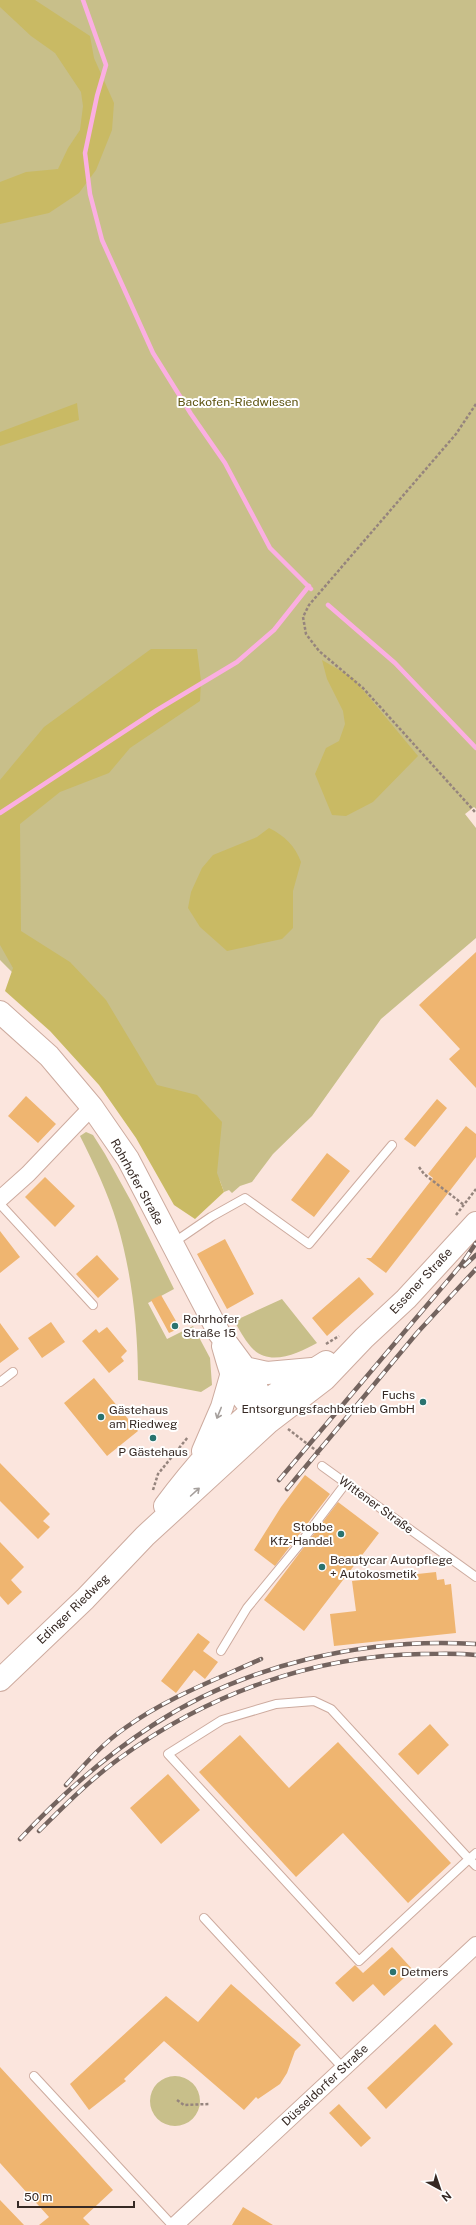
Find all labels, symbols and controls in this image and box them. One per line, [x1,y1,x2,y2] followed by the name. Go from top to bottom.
[178,395,299,409] park label: Backofen-Riedwiesen
[108,1136,167,1228] street label: Rohrhofer Straße
[387,1245,455,1317] street label: Essener Straße
[183,1312,239,1340] place label: Rohrhofer Straße 15
[170,1321,180,1331] marker: Rohrhofer Straße 15
[241,1388,415,1416] place label: Fuchs Entsorgungsfachbetrieb GmbH
[418,1397,428,1407] marker: Fuchs Entsorgungsfachbetrieb GmbH
[109,1403,177,1431] place label: Gästehaus am Riedweg
[215,1407,223,1419] one-way arrow
[96,1412,106,1422] marker: Gästehaus am Riedweg
[148,1433,158,1443] marker: P Gästehaus
[118,1445,188,1459] place label: P Gästehaus
[336,1473,416,1537] street label: Wittener Straße
[190,1487,200,1496] one-way arrow
[270,1520,333,1548] place label: Stobbe Kfz-Handel
[336,1529,346,1539] marker: Stobbe Kfz-Handel
[330,1553,453,1581] place label: Beautycar Autopflege + Autokosmetik
[317,1562,327,1572] marker: Beautycar Autopflege + Autokosmetik
[34,1571,112,1647] street label: Edinger Riedweg
[401,1965,448,1979] place label: Detmers
[388,1967,398,1977] marker: Detmers
[279,2041,371,2129] street label: Düsseldorfer Straße
[420,2169,460,2209] north arrow
[18,2183,134,2209] scale bar
[439,2189,454,2204] text: N
[24,2190,52,2204] text: 50 m

